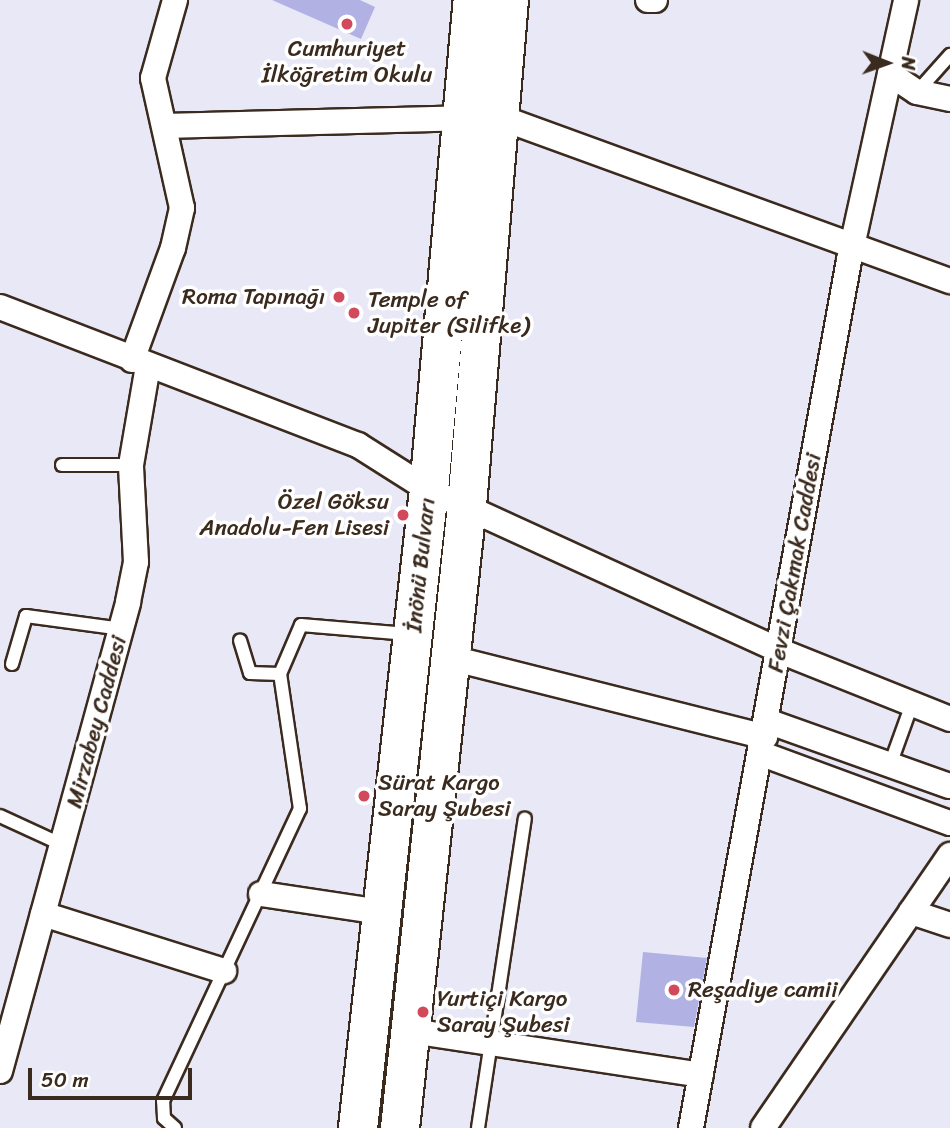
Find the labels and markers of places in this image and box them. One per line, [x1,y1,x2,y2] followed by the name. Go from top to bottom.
[339,16,355,32] marker: Cumhuriyet İlköğretim Okulu
[262,35,432,89] place label: Cumhuriyet İlköğretim Okulu
[182,283,325,311] place label: Roma Tapınağı
[368,286,529,340] place label: Temple of Jupiter (Silifke)
[331,289,347,305] marker: Roma Tapınağı
[346,305,362,321] marker: Temple of Jupiter (Silifke)
[198,488,389,542] place label: Özel Göksu Anadolu-Fen Lisesi
[395,507,411,523] marker: Özel Göksu Anadolu-Fen Lisesi
[378,769,511,823] place label: Sürat Kargo Saray Şubesi
[356,788,372,804] marker: Sürat Kargo Saray Şubesi
[688,976,837,1004] place label: Reşadiye camii
[666,982,682,998] marker: Reşadiye camii
[437,985,570,1039] place label: Yurtiçi Kargo Saray Şubesi
[415,1004,431,1020] marker: Yurtiçi Kargo Saray Şubesi

